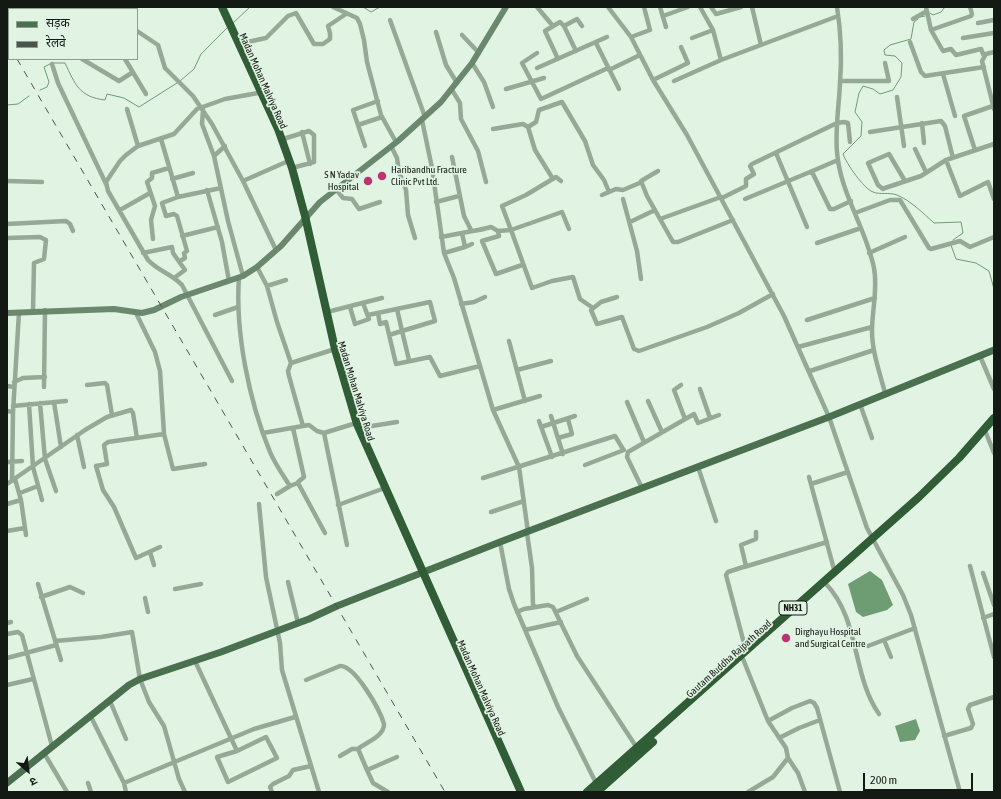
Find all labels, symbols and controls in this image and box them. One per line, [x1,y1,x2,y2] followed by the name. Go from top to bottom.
[8,8,138,60] legend
[46,16,70,30] text: सड़क
[236,31,290,131] street label: Madan Mohan Malviya Road
[46,36,66,50] text: रेलवे
[391,164,467,188] place label: Haribandhu Fracture Clinic Pvt Ltd.
[324,169,359,192] place label: S N Yadav Hospital
[376,170,388,182] marker: Haribandhu Fracture Clinic Pvt Ltd.
[362,175,374,187] marker: S N Yadav Hospital
[335,340,377,442] street label: Madan Mohan Malviya Road
[779,601,807,615] road number: NH31
[684,618,774,700] street label: Gautam Buddha Rajpath Road
[795,626,866,650] place label: Dirghayu Hospital and Surgical Centre
[780,632,792,644] marker: Dirghayu Hospital and Surgical Centre
[454,638,508,738] street label: Madan Mohan Malviya Road
[8,751,48,791] north arrow
[865,765,975,791] scale bar
[870,773,897,787] text: 200 m
[28,775,39,788] text: उ

